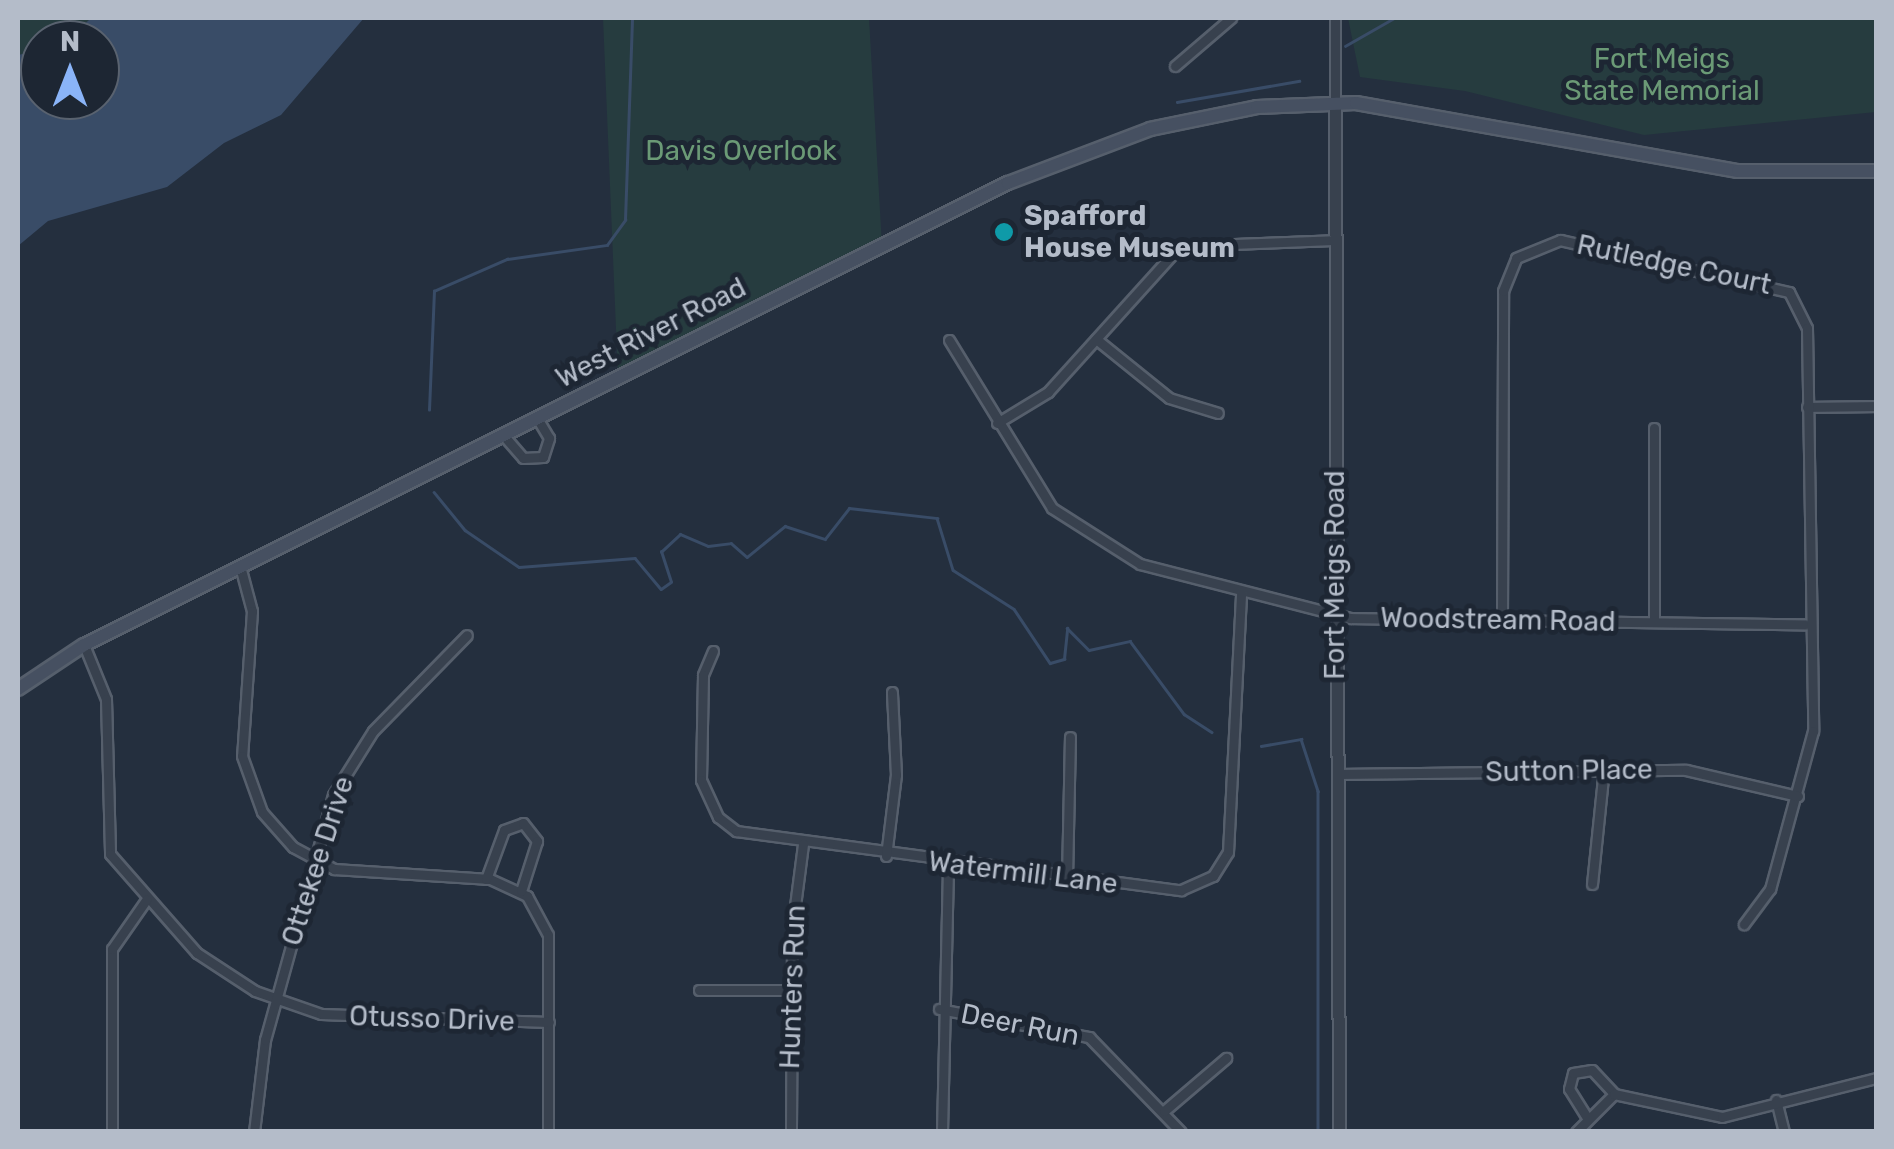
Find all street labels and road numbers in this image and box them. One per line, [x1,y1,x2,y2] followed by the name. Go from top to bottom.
[1574,228,1774,302] street label: Rutledge Court
[550,271,752,395] street label: West River Road
[1318,470,1352,680] street label: Fort Meigs Road
[1380,601,1616,639] street label: Woodstream Road
[1485,753,1653,789] street label: Sutton Place
[275,772,361,950] street label: Ottekee Drive
[926,845,1120,901] street label: Watermill Lane
[773,904,813,1070] street label: Hunters Run
[958,997,1082,1053] street label: Deer Run
[349,999,515,1039] street label: Otusso Drive

